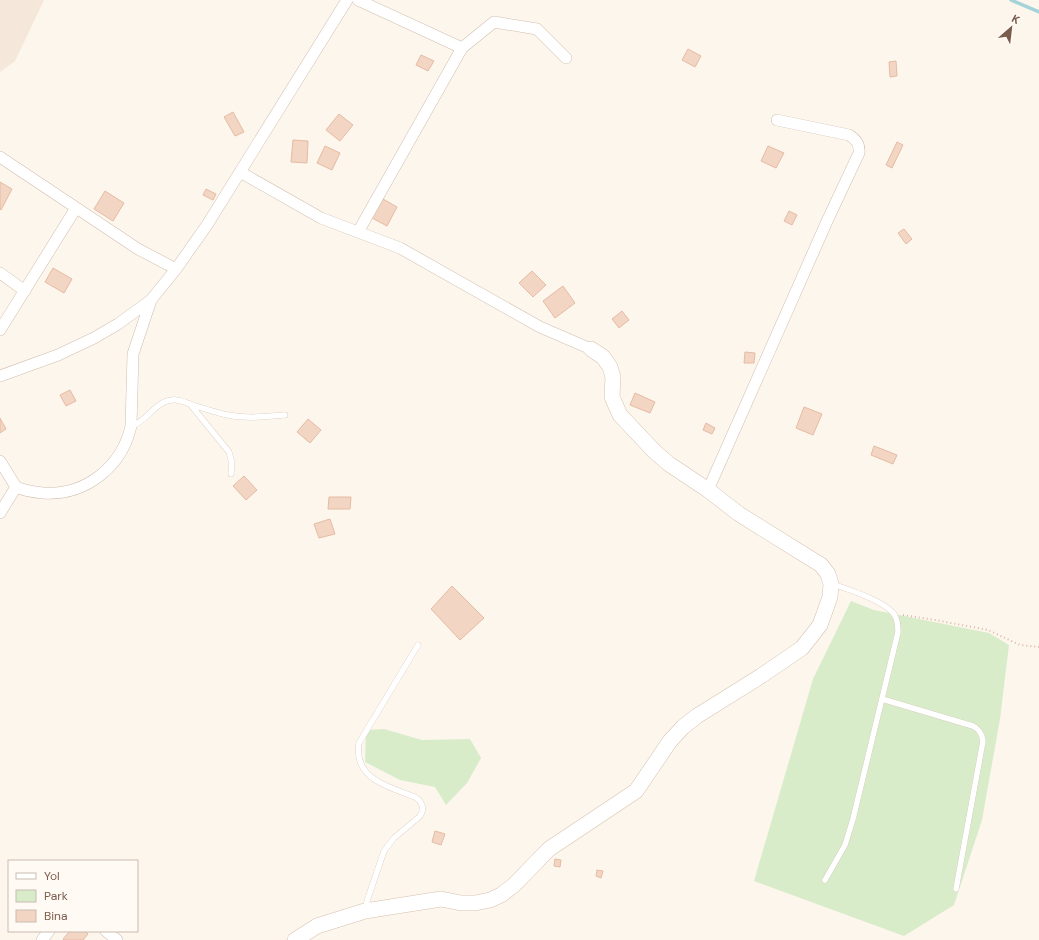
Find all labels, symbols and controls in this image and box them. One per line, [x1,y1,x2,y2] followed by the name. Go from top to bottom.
[991,8,1031,48] north arrow
[1009,11,1022,27] text: K
[8,860,138,932] legend
[44,868,60,884] text: Yol
[44,888,68,904] text: Park
[44,908,68,924] text: Bina

